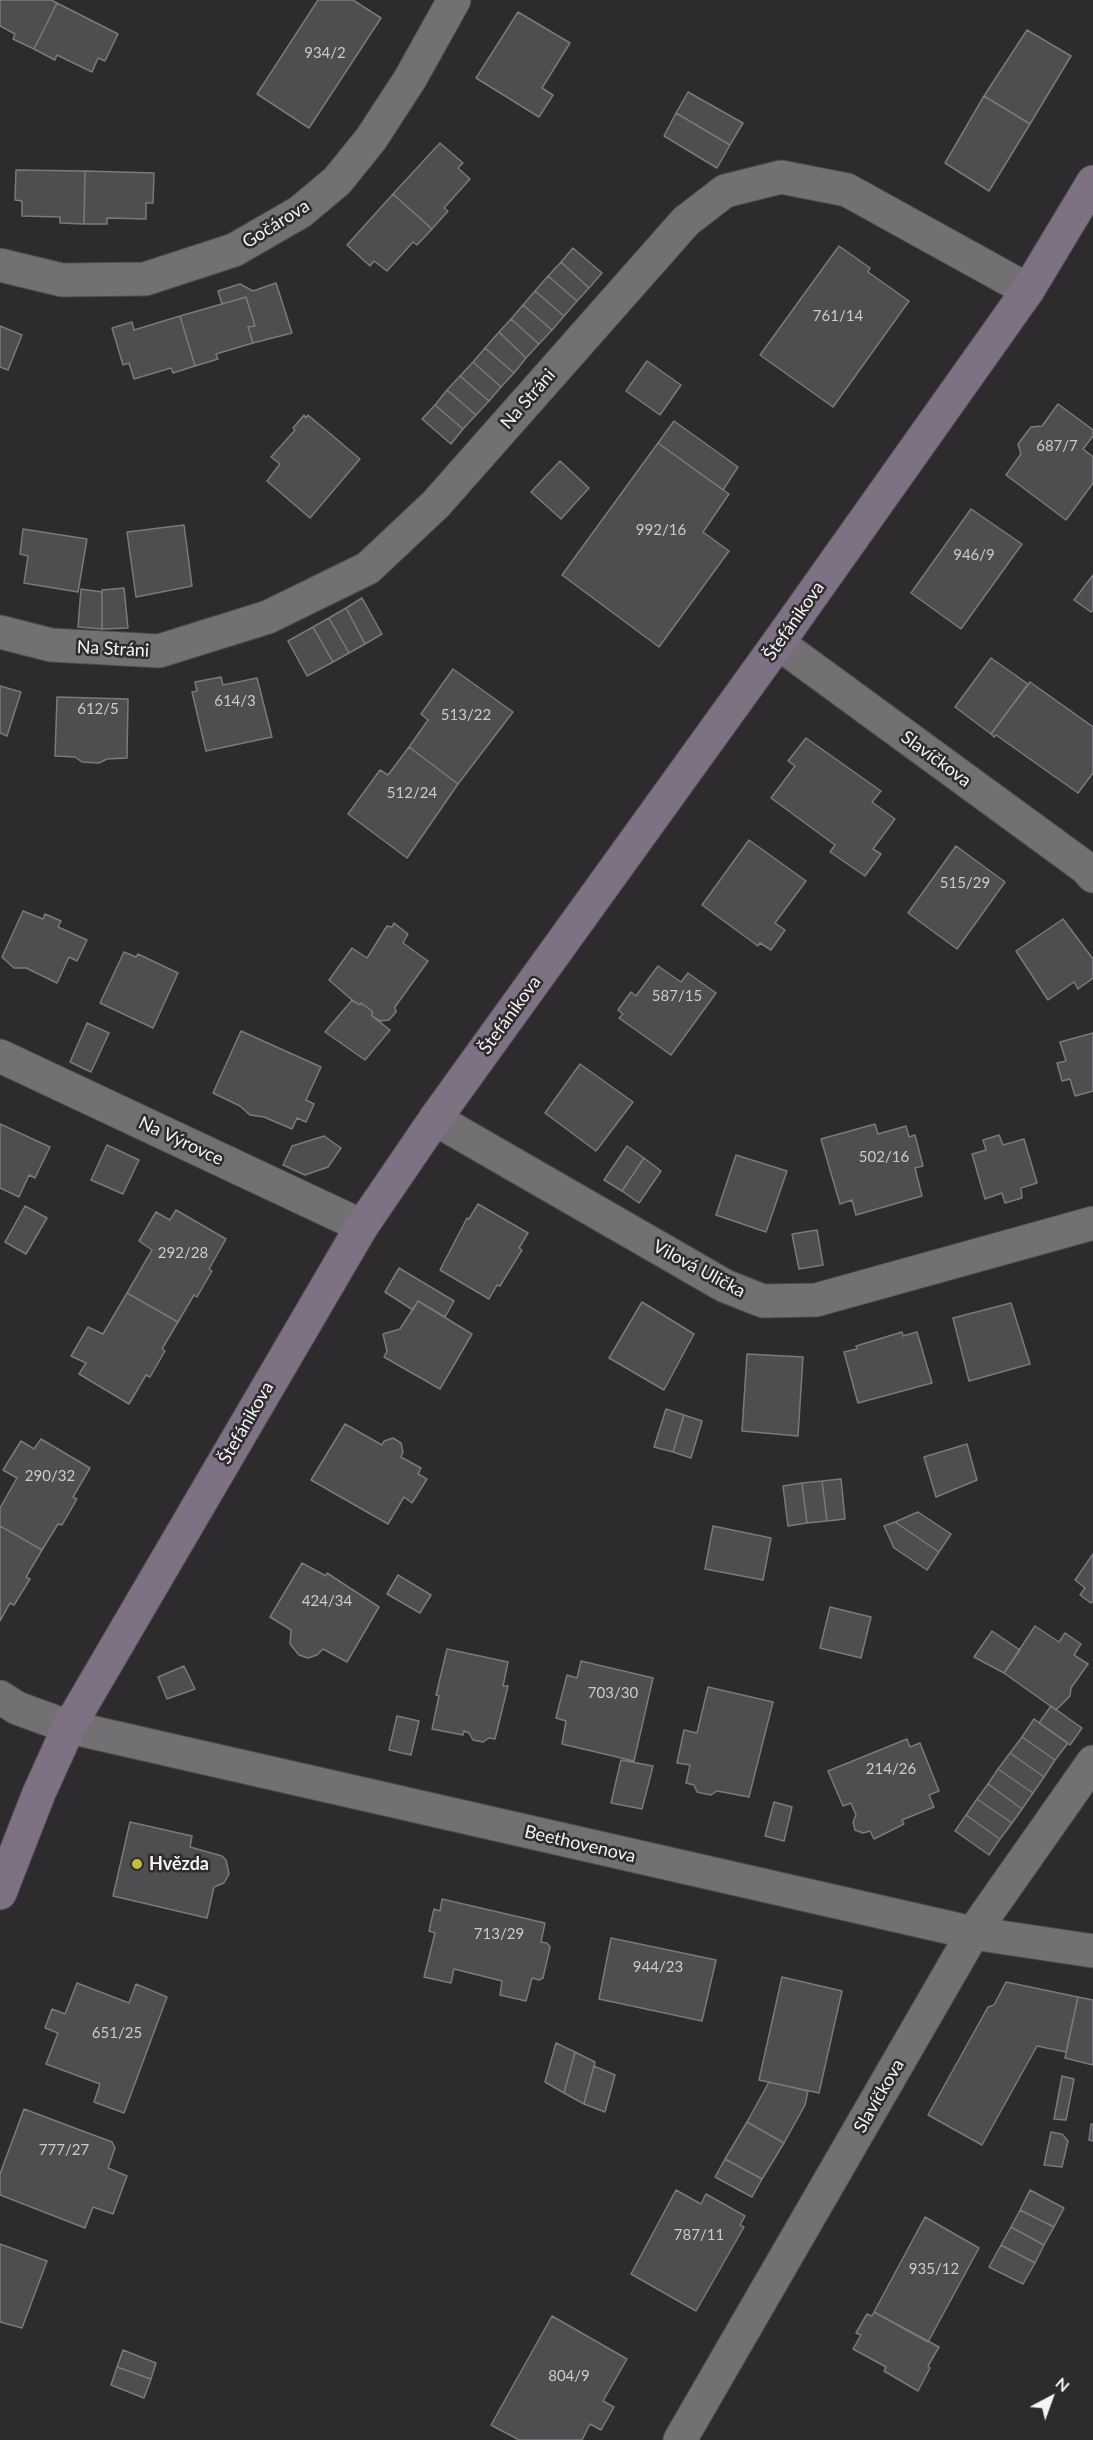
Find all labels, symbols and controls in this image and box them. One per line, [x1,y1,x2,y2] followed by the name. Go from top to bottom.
[304,44,346,62] house number: 934/2
[238,195,314,253] street label: Gočárova
[813,307,863,325] house number: 761/14
[496,365,560,433] street label: Na Stráni
[1036,437,1078,455] house number: 687/7
[636,521,686,539] house number: 992/16
[953,546,995,564] house number: 946/9
[759,577,829,665] street label: Štefánikova
[76,636,150,662] street label: Na Stráni
[214,692,256,710] house number: 614/3
[77,700,119,718] house number: 612/5
[441,706,491,724] house number: 513/22
[897,726,975,792] street label: Slavíčkova
[387,784,437,802] house number: 512/24
[940,874,990,892] house number: 515/29
[474,972,546,1058] street label: Štefánikova
[652,987,702,1005] house number: 587/15
[135,1112,227,1170] street label: Na Výrovce
[859,1148,909,1166] house number: 502/16
[649,1236,749,1302] street label: Vilová Ulička
[158,1244,208,1262] house number: 292/28
[214,1378,278,1468] street label: Štefánikova
[25,1467,75,1485] house number: 290/32
[302,1592,352,1610] house number: 424/34
[588,1684,638,1702] house number: 703/30
[866,1760,916,1778] house number: 214/26
[522,1821,638,1867] street label: Beethovenova
[149,1853,209,1875] place label: Hvězda
[130,1857,144,1871] marker: Hvězda
[474,1925,524,1943] house number: 713/29
[633,1958,683,1976] house number: 944/23
[92,2024,142,2042] house number: 651/25
[849,2055,909,2137] street label: Slavíčkova
[39,2141,89,2159] house number: 777/27
[674,2226,724,2244] house number: 787/11
[909,2260,959,2278] house number: 935/12
[548,2367,590,2385] house number: 804/9
[1021,2368,1081,2428] north arrow
[1052,2373,1074,2395] text: N

